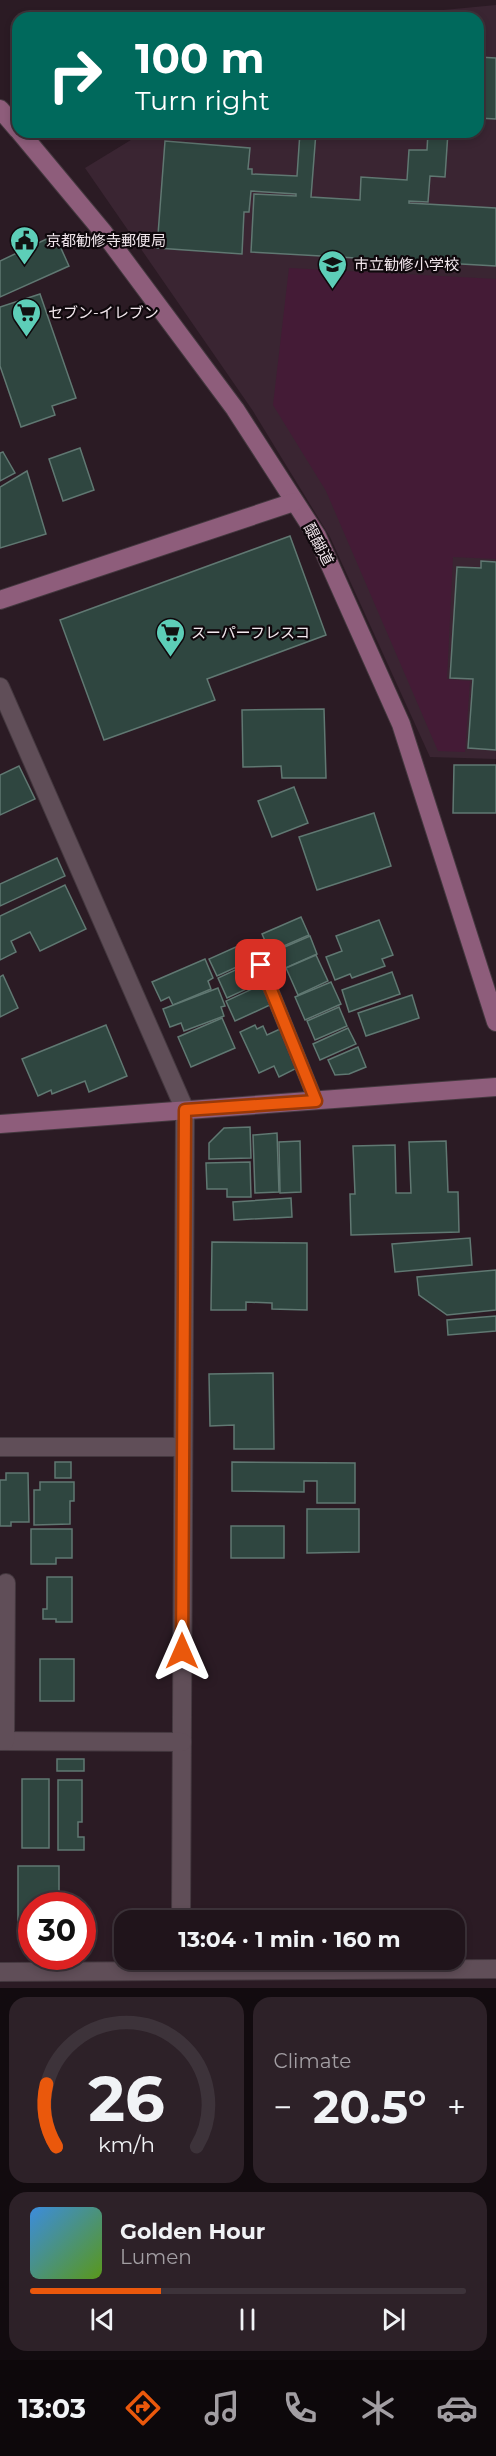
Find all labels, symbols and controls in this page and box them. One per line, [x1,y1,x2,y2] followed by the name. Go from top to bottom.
[135,32,264,84] text: 100 m
[36,36,114,114] icon: right
[135,84,270,117] text: Turn right
[9,224,41,266] public building icon: 京都勧修寺郵便局
[46,231,166,250] place label: 京都勧修寺郵便局
[317,248,349,290] school or university icon: 市立勧修小学校
[354,255,459,274] place label: 市立勧修小学校
[11,296,43,338] supermarket icon: セブン-イレブン
[48,303,159,322] place label: セブン-イレブン
[300,520,338,568] street label: 醍醐道
[154,616,186,658] supermarket icon: スーパーフレスコ
[191,623,310,642] place label: スーパーフレスコ
[235,939,286,990] pin
[244,948,277,981] icon: arrive
[150,1619,214,1683] position arrow
[18,1892,96,1970] speed limit sign: 30
[178,1926,401,1953] text: 13:04 · 1 min · 160 m
[274,2049,351,2073] text: Climate
[88,2061,165,2137] text: 26
[313,2079,427,2134] text: 20.5°
[274,2087,292,2127] text: −
[447,2087,466,2127] text: +
[98,2131,155,2157] text: km/h
[120,2218,265,2245] text: Golden Hour
[120,2245,192,2269] text: Lumen
[86,2303,119,2336] icon: previous
[231,2303,264,2336] icon: pause
[377,2303,410,2336] icon: next
[122,2387,164,2429] icon: directions
[201,2387,243,2429] icon: music
[279,2387,321,2429] icon: phone
[357,2387,399,2429] icon: climate
[436,2387,478,2429] icon: car
[18,2392,86,2425] text: 13:03

